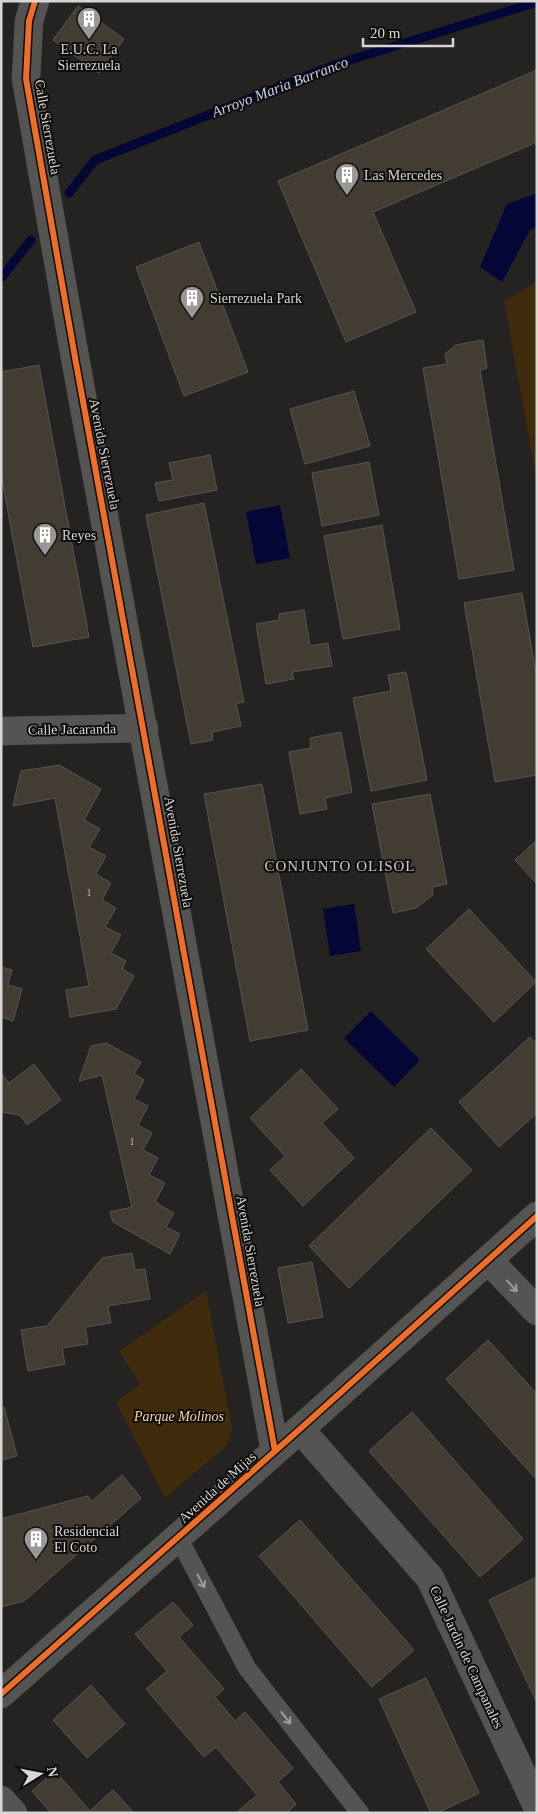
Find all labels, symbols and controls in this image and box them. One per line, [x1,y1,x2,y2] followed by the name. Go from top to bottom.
[76,6,102,40] building icon: E.U.C. La Sierrezuela
[363,15,453,47] scale bar
[370,25,401,41] text: 20 m
[58,42,121,73] place label: E.U.C. La Sierrezuela
[209,53,351,121] water label: Arroyo Maria Barranco
[32,79,63,176] street label: Calle Sierrezuela
[334,162,360,196] building icon: Las Mercedes
[364,168,442,183] place label: Las Mercedes
[179,285,205,319] building icon: Sierrezuela Park
[210,291,302,306] place label: Sierrezuela Park
[86,397,123,512] street label: Avenida Sierrezuela
[32,522,58,556] building icon: Reyes
[62,528,96,543] place label: Reyes
[28,721,117,738] street label: Calle Jacaranda
[161,795,196,910] street label: Avenida Sierrezuela
[265,858,415,874] district label: CONJUNTO OLISOL
[86,886,92,898] house number: 1
[129,1135,135,1147] house number: 1
[233,1194,268,1309] street label: Avenida Sierrezuela
[506,1279,518,1292] one-way arrow
[133,1409,225,1424] park label: Parque Molinos
[176,1449,259,1526] street label: Avenida de Mijas
[54,1524,119,1555] place label: Residencial El Coto
[23,1526,49,1560] building icon: Residencial El Coto
[196,1573,206,1588] one-way arrow
[427,1583,506,1731] street label: Calle Jardin de Campanales
[281,1711,291,1725] one-way arrow
[15,1749,65,1799] north arrow
[44,1766,61,1778] text: N

